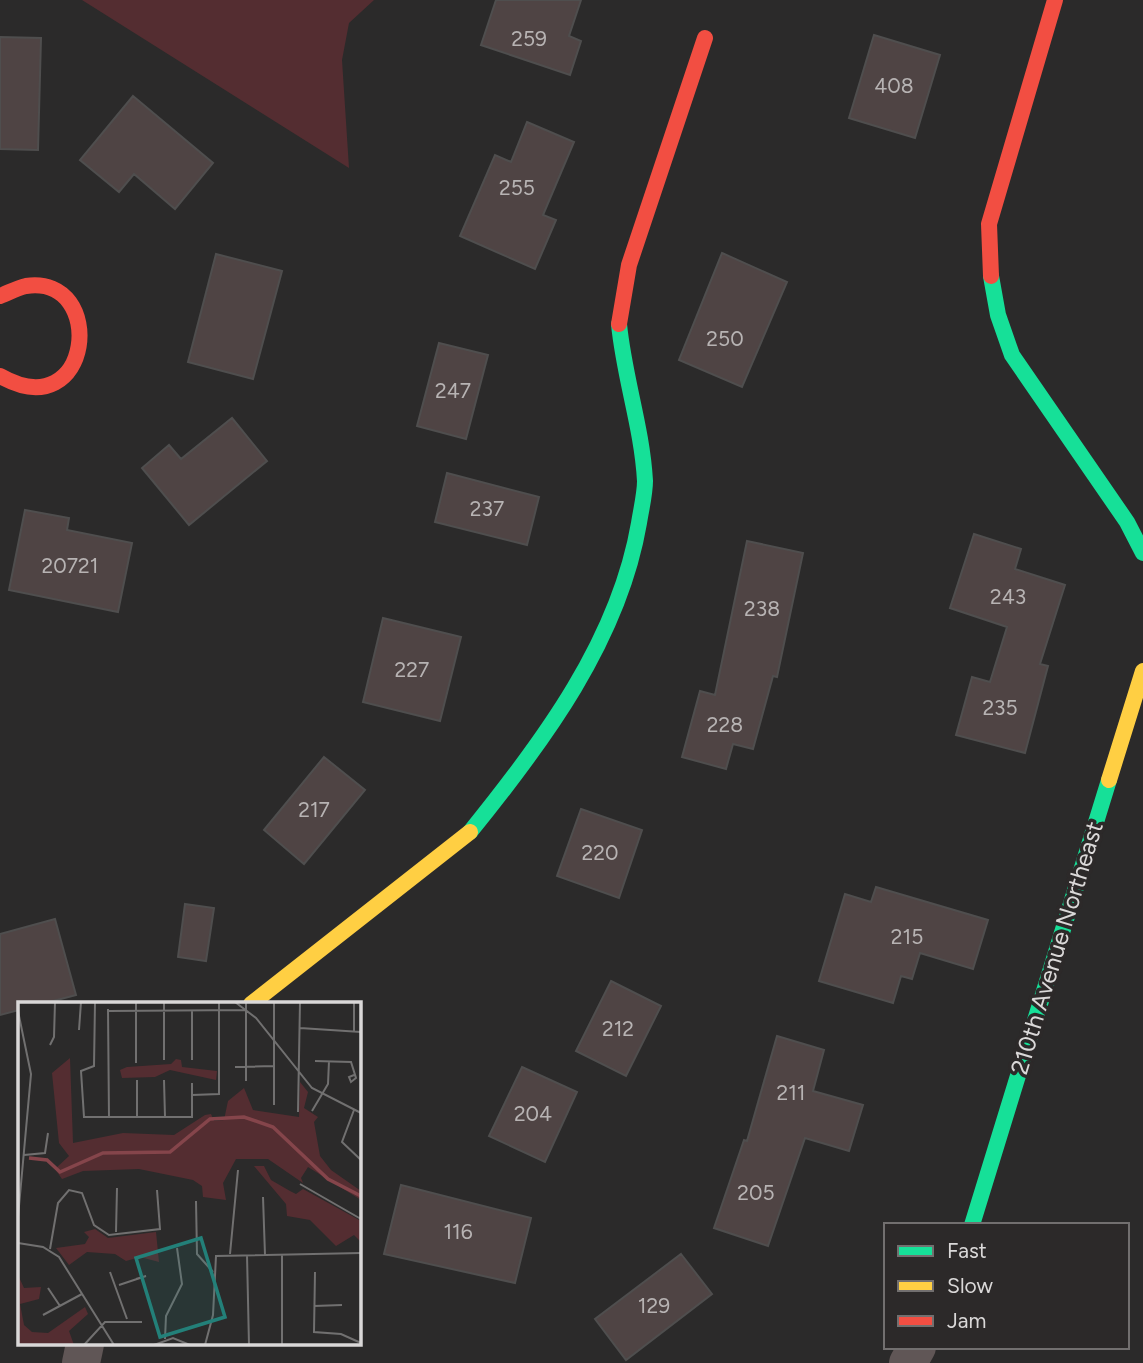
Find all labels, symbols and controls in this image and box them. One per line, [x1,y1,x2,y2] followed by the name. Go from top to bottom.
[511,26,547,51] house number: 259
[874,73,914,98] house number: 408
[499,175,535,200] house number: 255
[706,326,744,351] house number: 250
[435,378,471,403] house number: 247
[470,496,504,521] house number: 237
[42,553,98,578] house number: 20721
[990,584,1026,609] house number: 243
[744,596,780,621] house number: 238
[395,657,429,682] house number: 227
[982,695,1018,720] house number: 235
[707,712,743,737] house number: 228
[298,797,330,822] house number: 217
[1004,818,1109,1078] street label: 210th Avenue Northeast
[582,840,618,865] house number: 220
[891,924,923,949] house number: 215
[18,1002,360,1346] inset map
[602,1016,634,1041] house number: 212
[776,1080,806,1105] house number: 211
[514,1101,552,1126] house number: 204
[737,1180,775,1205] house number: 205
[443,1219,473,1244] house number: 116
[884,1223,1129,1349] legend
[947,1238,987,1263] text: Fast
[947,1273,993,1298] text: Slow
[638,1293,670,1318] house number: 129
[947,1308,986,1333] text: Jam

